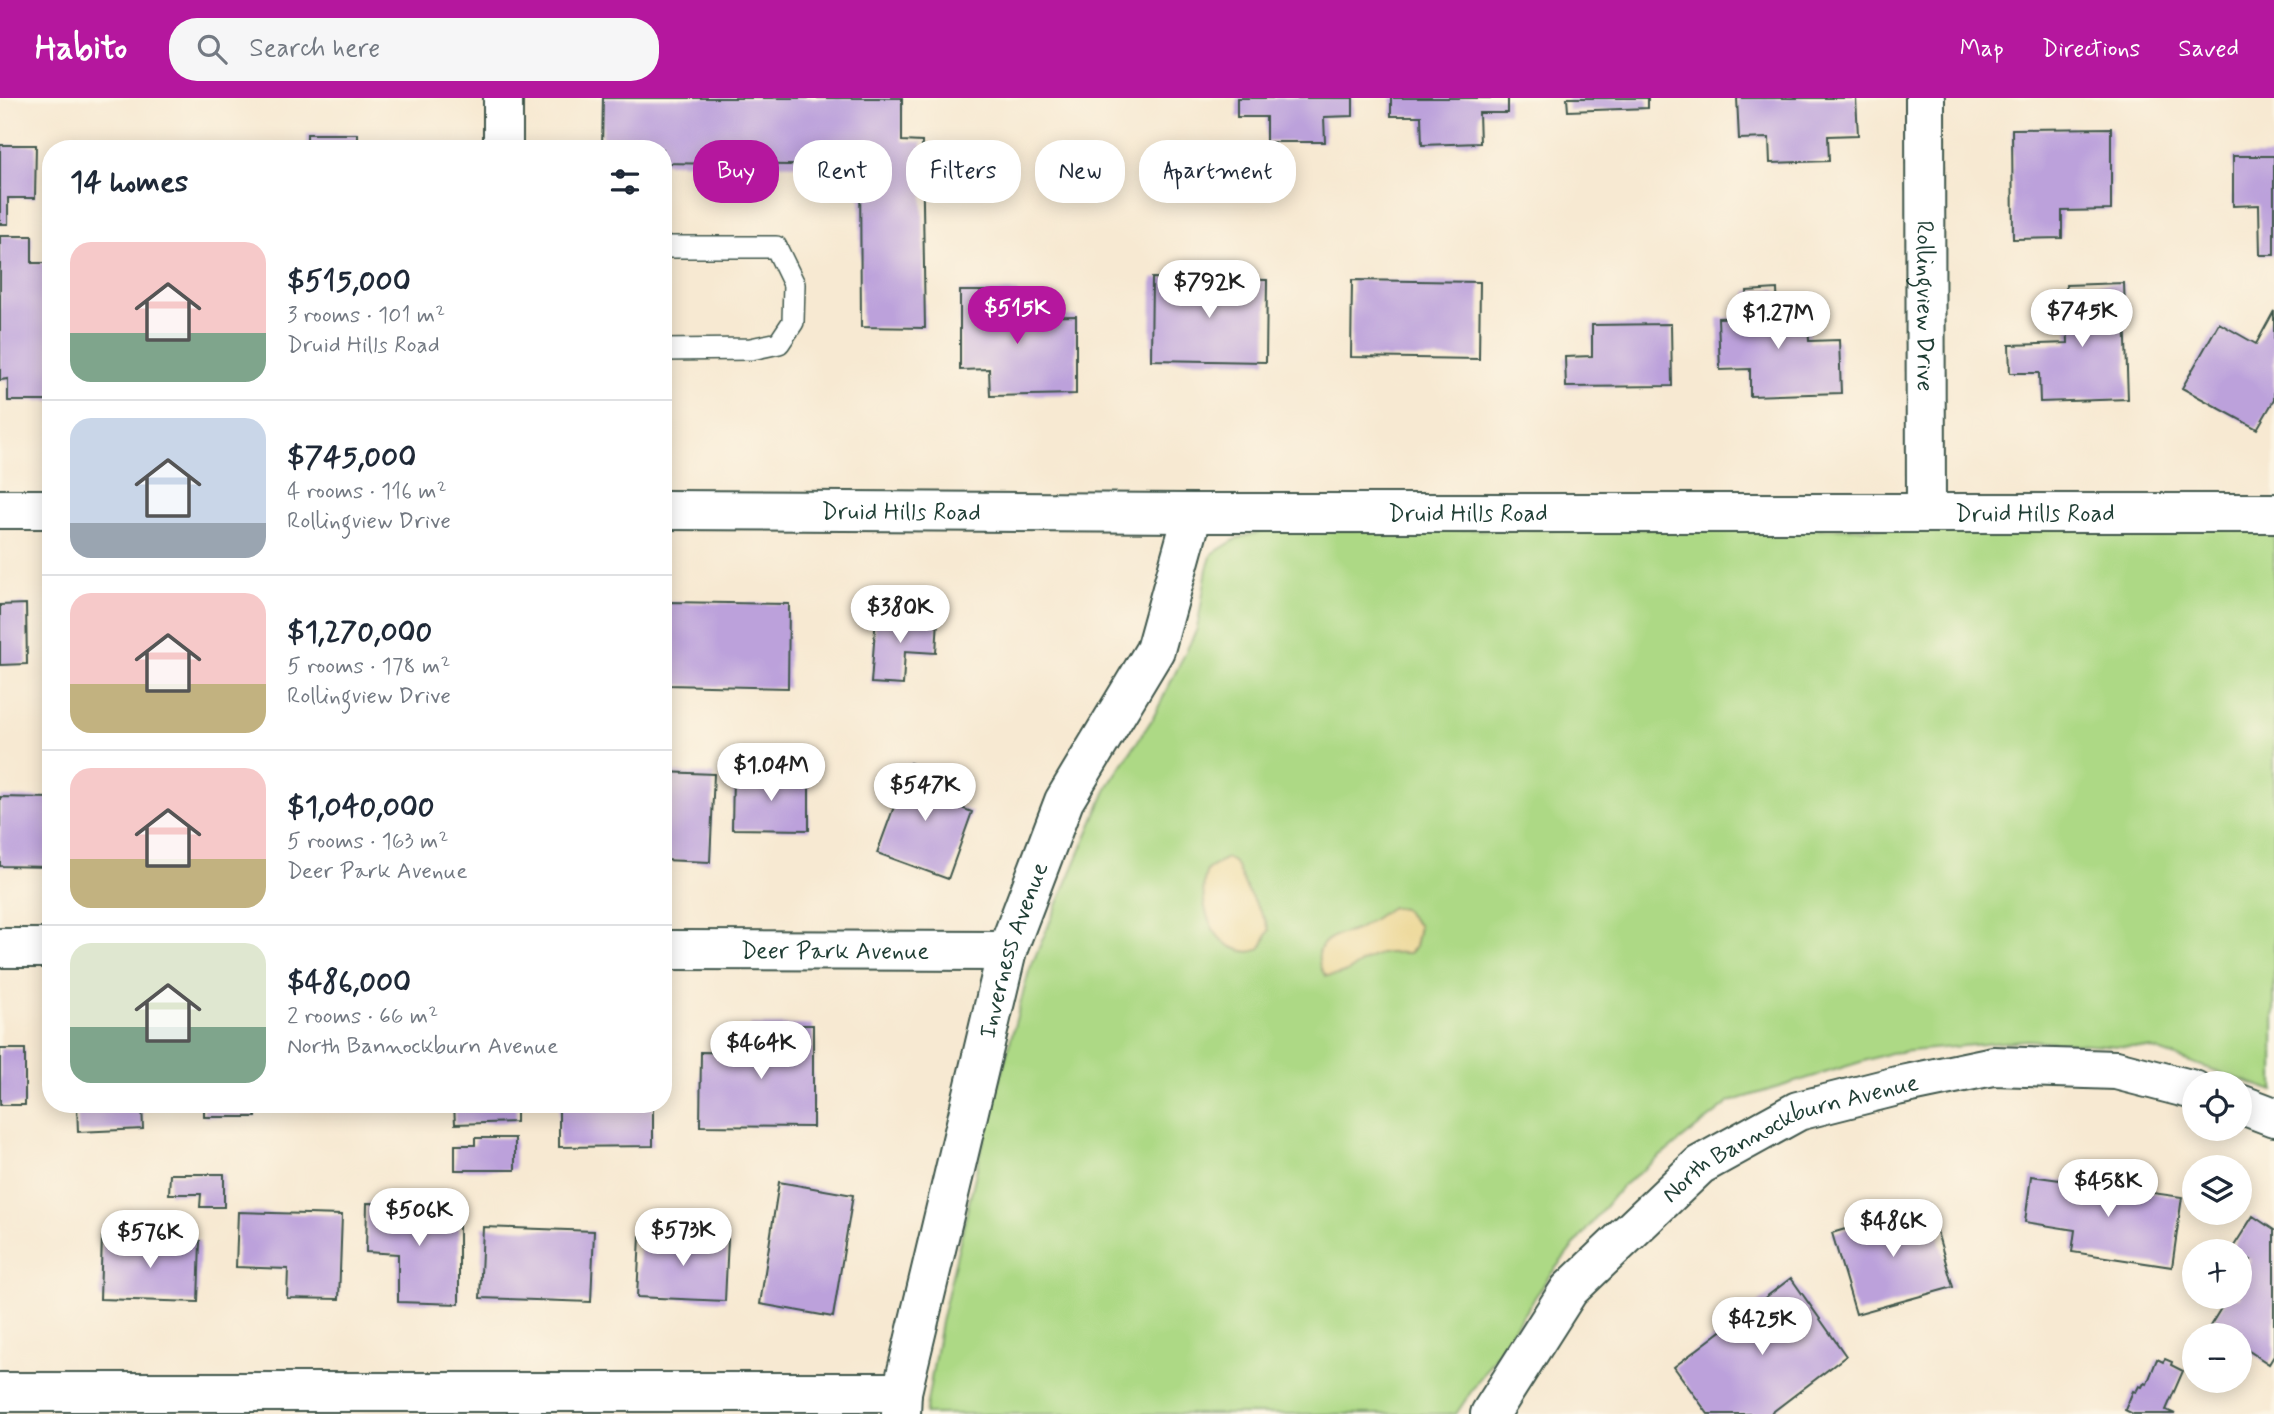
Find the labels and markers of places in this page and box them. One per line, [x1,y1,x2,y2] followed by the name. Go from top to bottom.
[1160,260,1258,320] pin: $792K
[968,286,1066,346] pin: $515K
[2033,289,2131,349] pin: $745K
[1721,292,1835,351] pin: $1.27M
[851,586,949,645] pin: $380K
[714,744,828,803] pin: $1.04M
[876,764,974,823] pin: $547K
[712,1021,810,1081] pin: $464K
[2059,1160,2157,1219] pin: $458K
[370,1188,468,1248] pin: $506K
[1844,1200,1942,1259] pin: $486K
[634,1208,732,1268] pin: $573K
[101,1210,199,1270] pin: $576K
[1713,1298,1811,1357] pin: $425K

